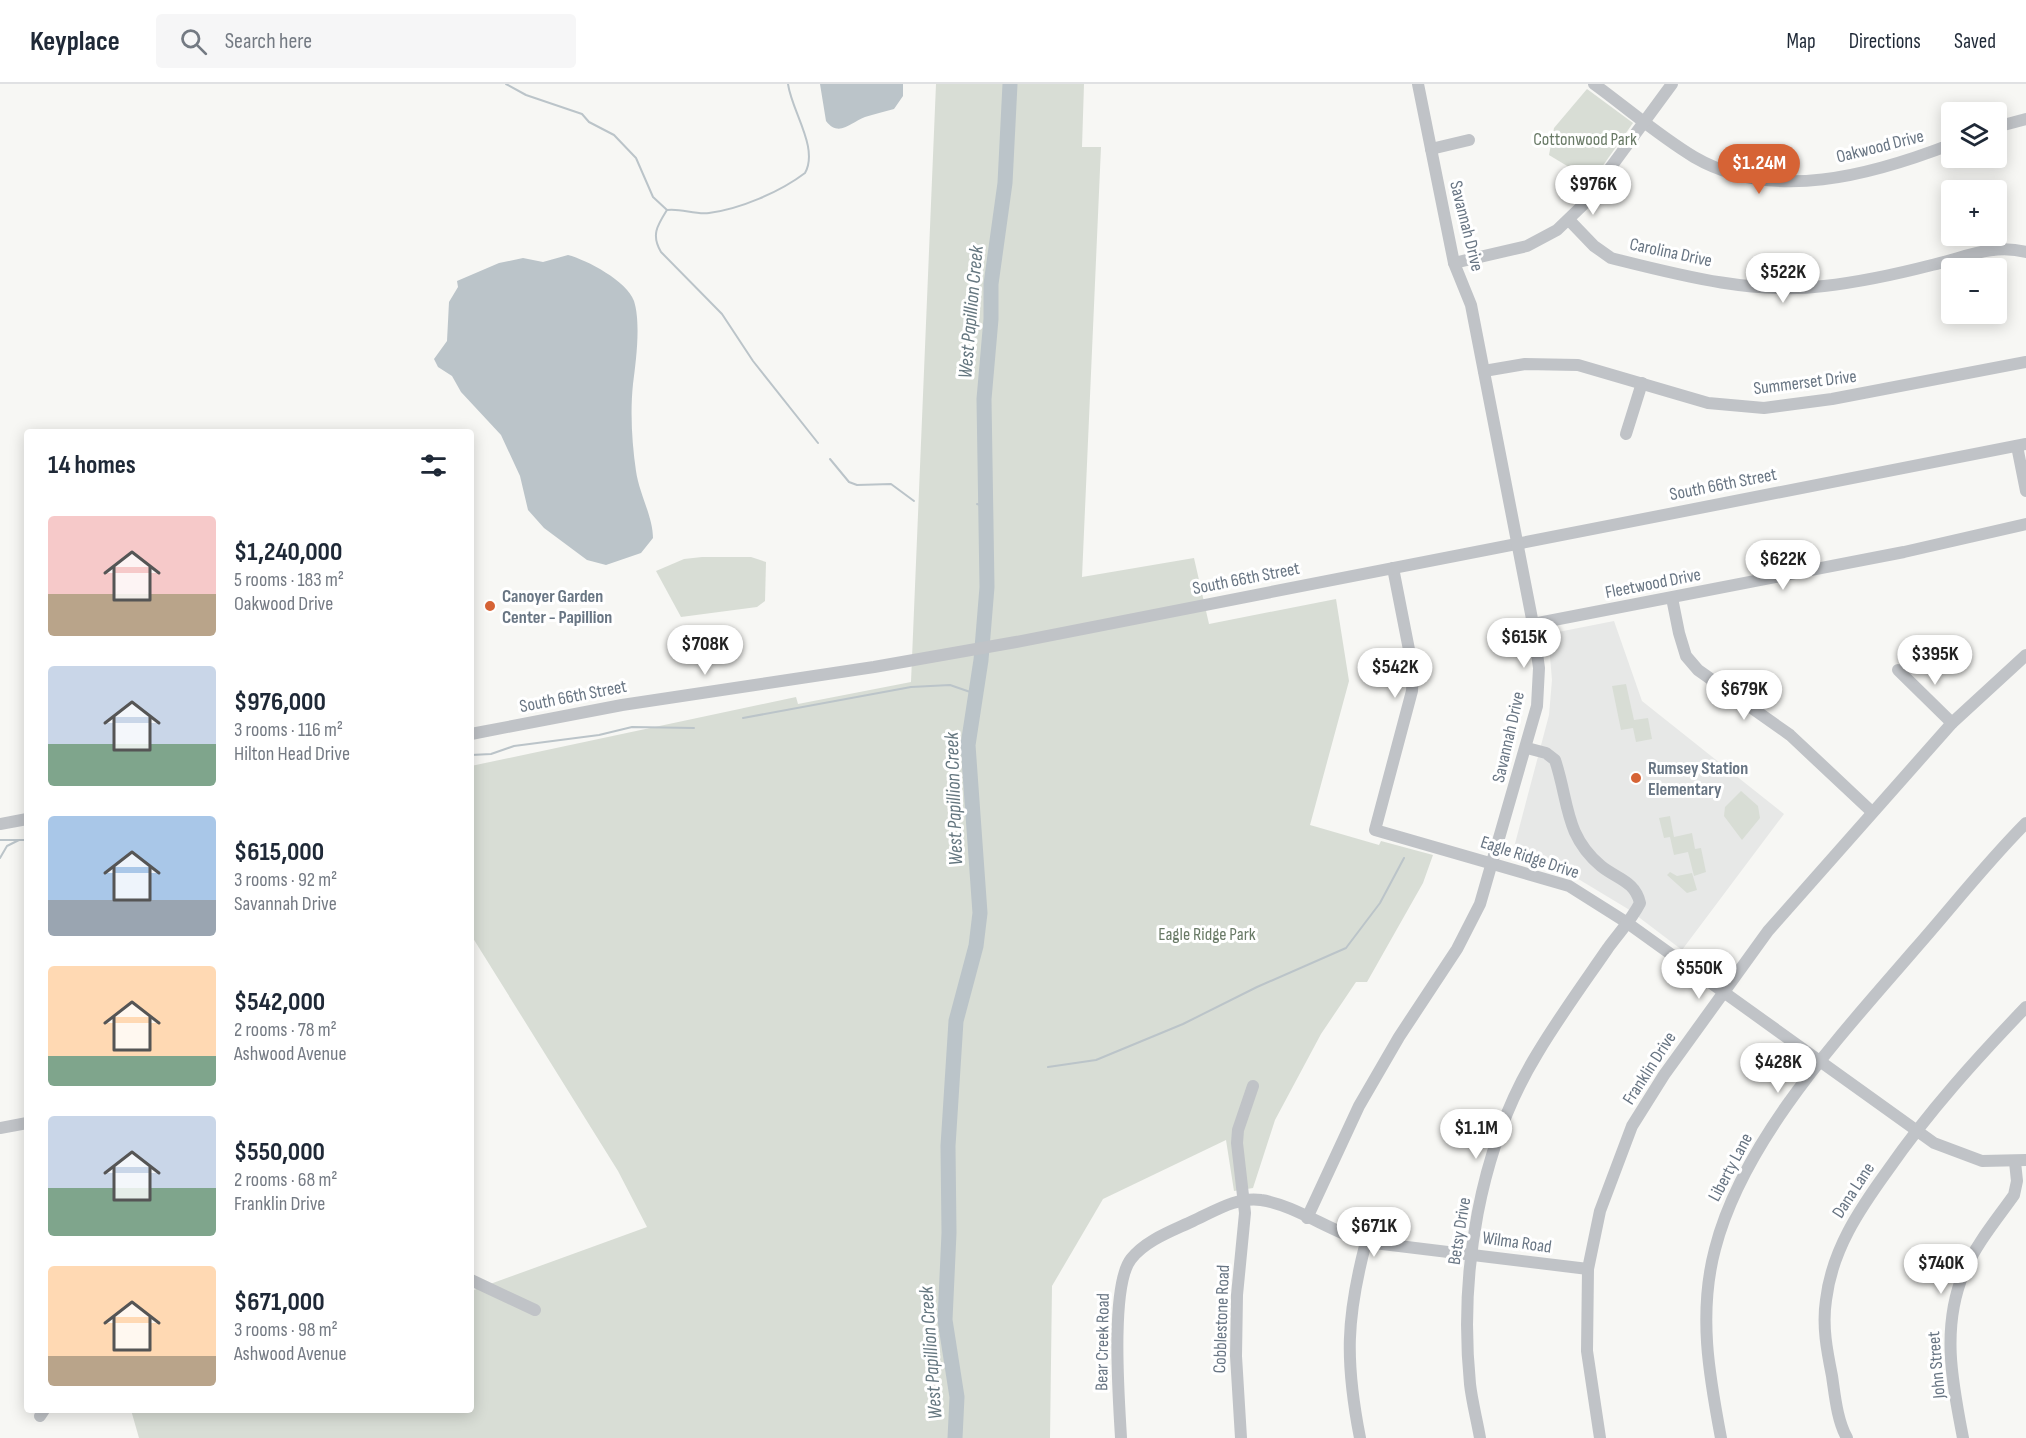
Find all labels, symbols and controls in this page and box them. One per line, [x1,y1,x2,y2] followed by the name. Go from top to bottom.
[156,14,576,68] search box
[30,25,120,58] text: Keyplace
[177,25,210,58] icon: search
[225,28,312,55] text: Search here
[1786,29,1816,54] text: Map
[1849,29,1921,54] text: Directions
[1954,29,1996,54] text: Saved
[1941,102,2007,324] map controls
[1941,102,2007,168] button: layers
[1834,125,1926,167] street label: Oakwood Drive
[1533,129,1637,150] park label: Cottonwood Park
[1710,144,1808,195] pin: $1.24M
[1732,151,1786,175] text: $1.24M
[1551,165,1635,216] pin: $976K
[1569,172,1617,196] text: $976K
[1445,179,1488,274] street label: Savannah Drive
[1941,180,2007,246] button: +
[1628,234,1714,271] street label: Carolina Drive
[953,244,989,380] water label: West Papillion Creek
[1741,253,1825,304] pin: $522K
[1941,258,2007,324] button: −
[1760,260,1806,284] text: $522K
[1752,366,1858,399] street label: Summerset Drive
[417,449,450,482] icon: filters
[48,450,136,481] text: 14 homes
[1668,464,1779,505] street label: South 66th Street
[234,537,342,568] text: $1,240,000
[96,540,168,612] icon: home
[1741,540,1825,591] pin: $622K
[1759,547,1807,571] text: $622K
[1191,558,1302,599] street label: South 66th Street
[1604,564,1703,603] street label: Fleetwood Drive
[234,568,344,592] text: 5 rooms · 183 m²
[502,586,612,628] place label: Canoyer Garden Center - Papillion
[234,592,333,616] text: Oakwood Drive
[483,599,497,613] marker: Canoyer Garden Center - Papillion
[1482,618,1566,669] pin: $615K
[663,625,747,676] pin: $708K
[1501,625,1547,649] text: $615K
[681,632,729,656] text: $708K
[1893,635,1977,686] pin: $395K
[1911,642,1959,666] text: $395K
[1353,648,1437,699] pin: $542K
[1371,655,1419,679] text: $542K
[1702,670,1786,721] pin: $679K
[518,676,629,717] street label: South 66th Street
[1720,677,1768,701] text: $679K
[234,687,326,718] text: $976,000
[96,690,168,762] icon: home
[1488,690,1529,785] street label: Savannah Drive
[234,718,343,742] text: 3 rooms · 116 m²
[940,731,968,866] water label: West Papillion Creek
[234,742,350,766] text: Hilton Head Drive
[1648,758,1748,800] place label: Rumsey Station Elementary
[1629,771,1643,785] marker: Rumsey Station Elementary
[1478,832,1582,883] street label: Eagle Ridge Drive
[234,837,324,868] text: $615,000
[96,840,168,912] icon: home
[234,868,337,892] text: 3 rooms · 92 m²
[234,892,337,916] text: Savannah Drive
[1158,924,1256,945] park label: Eagle Ridge Park
[1657,949,1741,1000] pin: $550K
[1675,956,1723,980] text: $550K
[234,987,325,1018] text: $542,000
[96,990,168,1062] icon: home
[234,1018,337,1042] text: 2 rooms · 78 m²
[1618,1028,1681,1108] street label: Franklin Drive
[234,1042,347,1066] text: Ashwood Avenue
[1736,1043,1820,1094] pin: $428K
[1754,1050,1802,1074] text: $428K
[1434,1109,1518,1160] pin: $1.1M
[1454,1116,1498,1140] text: $1.1M
[1704,1130,1757,1205] street label: Liberty Lane
[234,1137,325,1168] text: $550,000
[96,1140,168,1212] icon: home
[1828,1159,1879,1222] street label: Dana Lane
[234,1168,338,1192] text: 2 rooms · 68 m²
[234,1192,325,1216] text: Franklin Drive
[1444,1196,1475,1266] street label: Betsy Drive
[1332,1207,1416,1258] pin: $671K
[1351,1214,1397,1238] text: $671K
[1481,1227,1553,1258] street label: Wilma Road
[1899,1244,1983,1295] pin: $740K
[1918,1251,1964,1275] text: $740K
[1209,1264,1234,1374] street label: Cobblestone Road
[914,1285,948,1420] water label: West Papillion Creek
[234,1287,325,1318] text: $671,000
[96,1290,168,1362] icon: home
[1091,1293,1114,1391] street label: Bear Creek Road
[234,1318,338,1342] text: 3 rooms · 98 m²
[1923,1330,1950,1400] street label: John Street
[234,1342,347,1366] text: Ashwood Avenue

